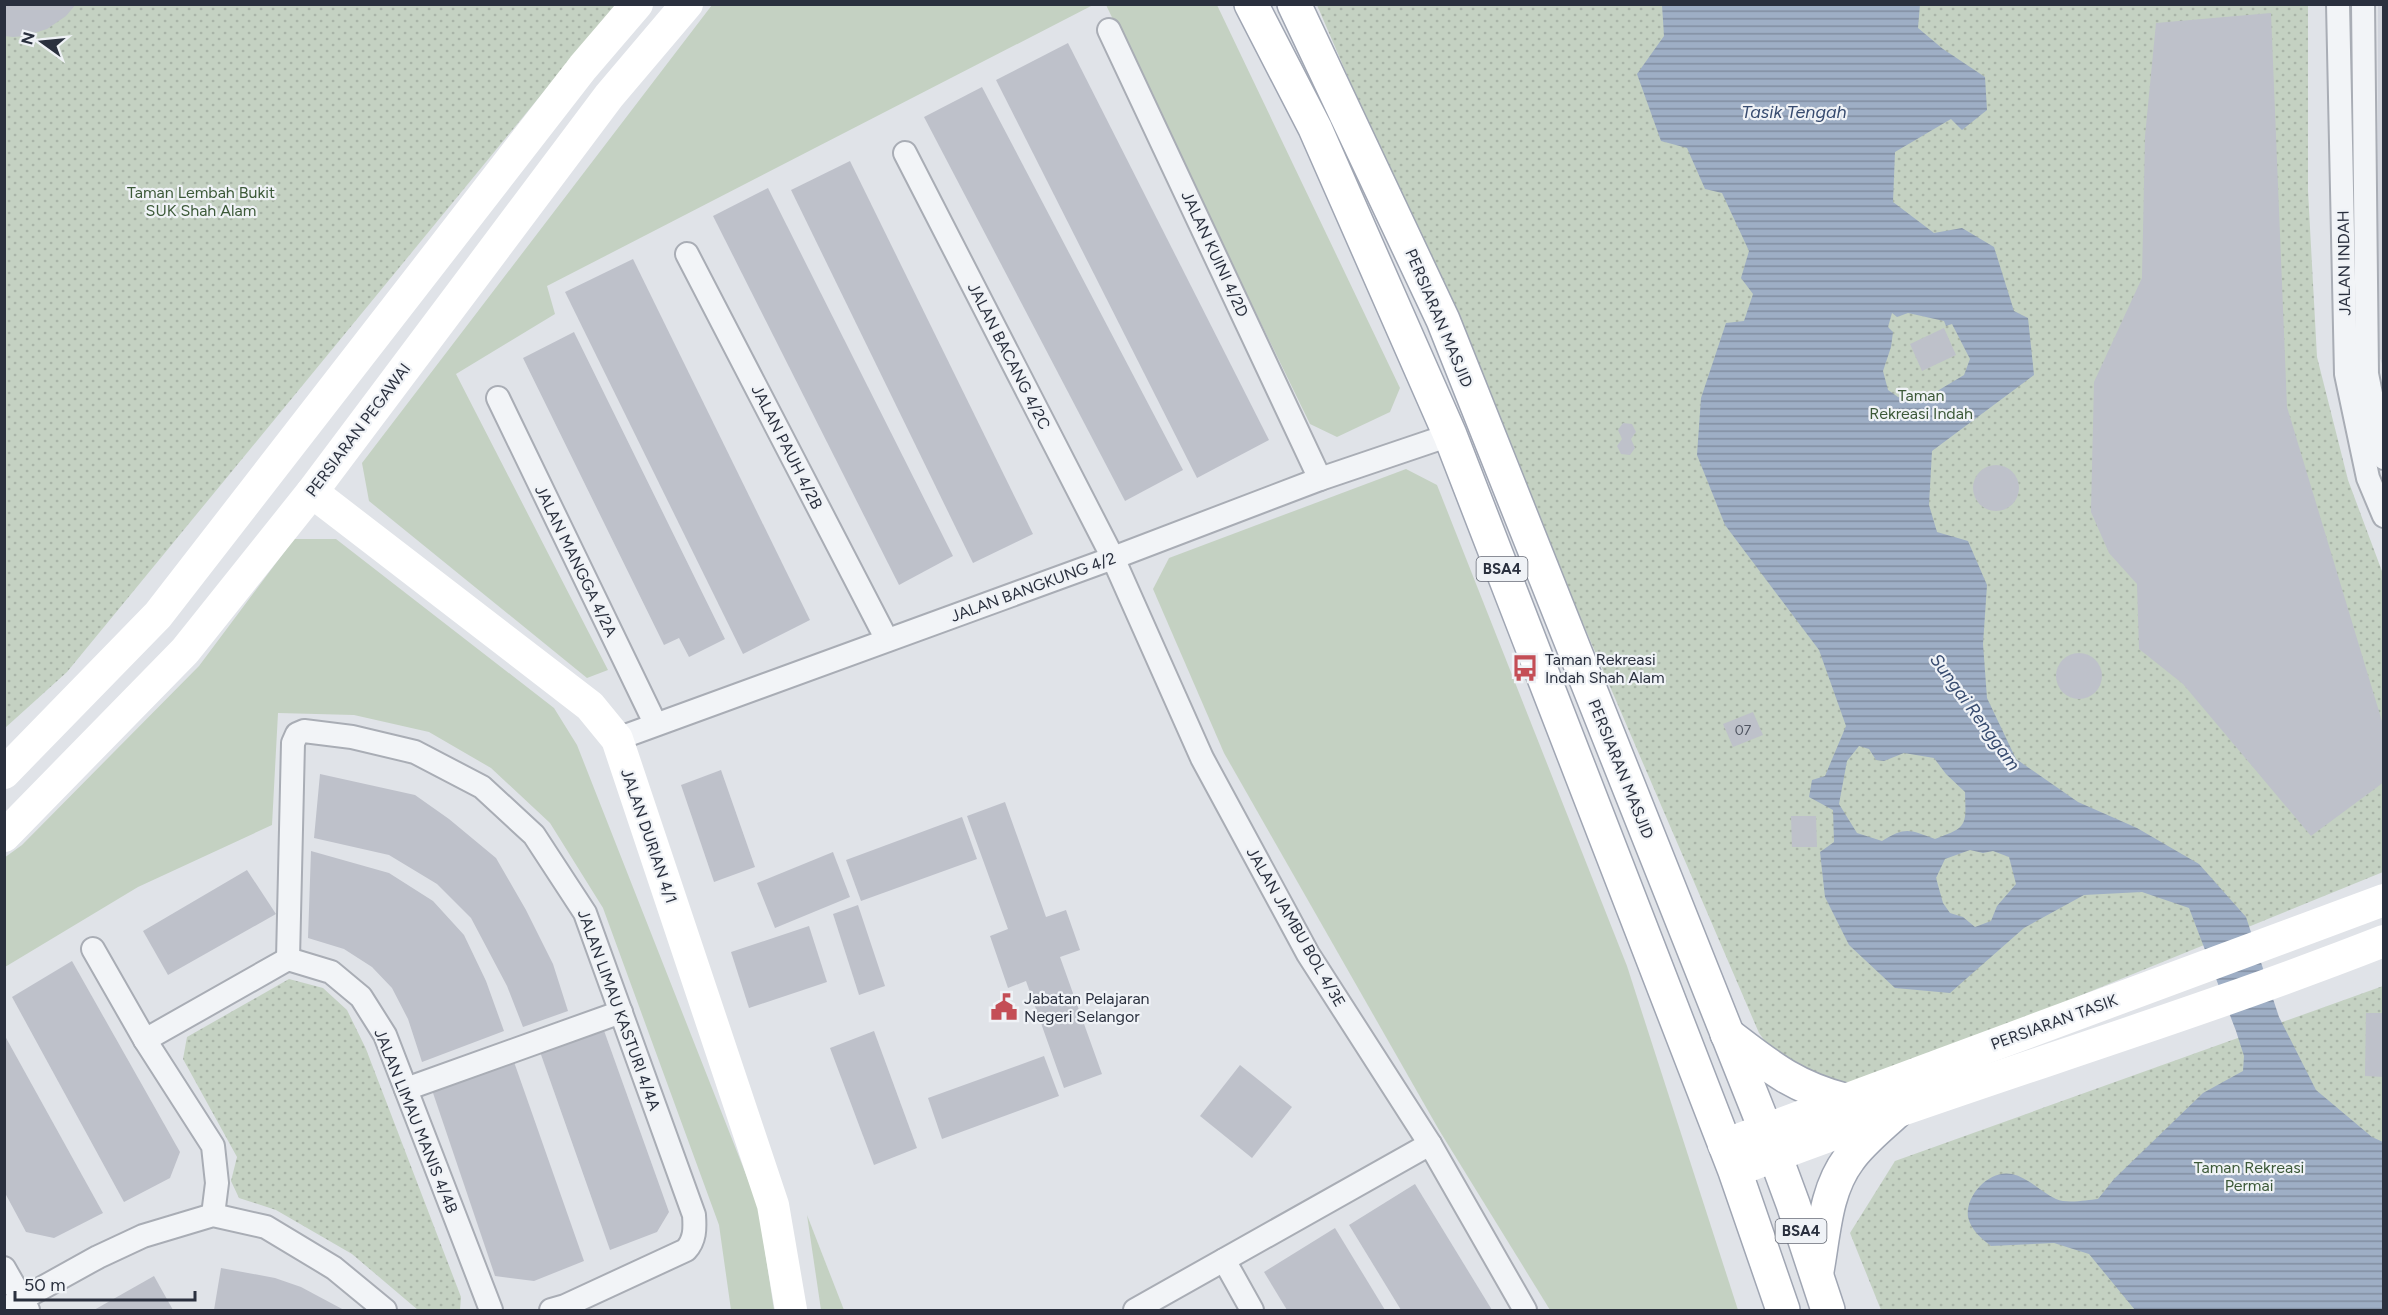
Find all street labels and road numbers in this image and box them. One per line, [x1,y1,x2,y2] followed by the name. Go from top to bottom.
[1177,188,1253,320] street label: JALAN KUINI 4/2D
[2334,210,2354,316] street label: JALAN INDAH
[1401,246,1477,390] street label: PERSIARAN MASJID
[964,279,1054,433] street label: JALAN BACANG 4/2C
[302,360,414,500] street label: PERSIARAN PEGAWAI
[747,382,827,512] street label: JALAN PAUH 4/2B
[531,482,621,640] street label: JALAN MANGGA 4/2A
[948,548,1118,626] street label: JALAN BANGKUNG 4/2
[1476,557,1528,581] road number: BSA4
[1584,696,1658,842] street label: PERSIARAN MASJID
[617,766,681,906] street label: JALAN DURIAN 4/1
[1243,844,1349,1010] street label: JALAN JAMBU BOL 4/3E
[574,907,664,1113] street label: JALAN LIMAU KASTURI 4/4A
[1988,990,2120,1054] street label: PERSIARAN TASIK
[370,1026,462,1216] street label: JALAN LIMAU MANIS 4/4B
[1776,1219,1826,1243] road number: BSA4

